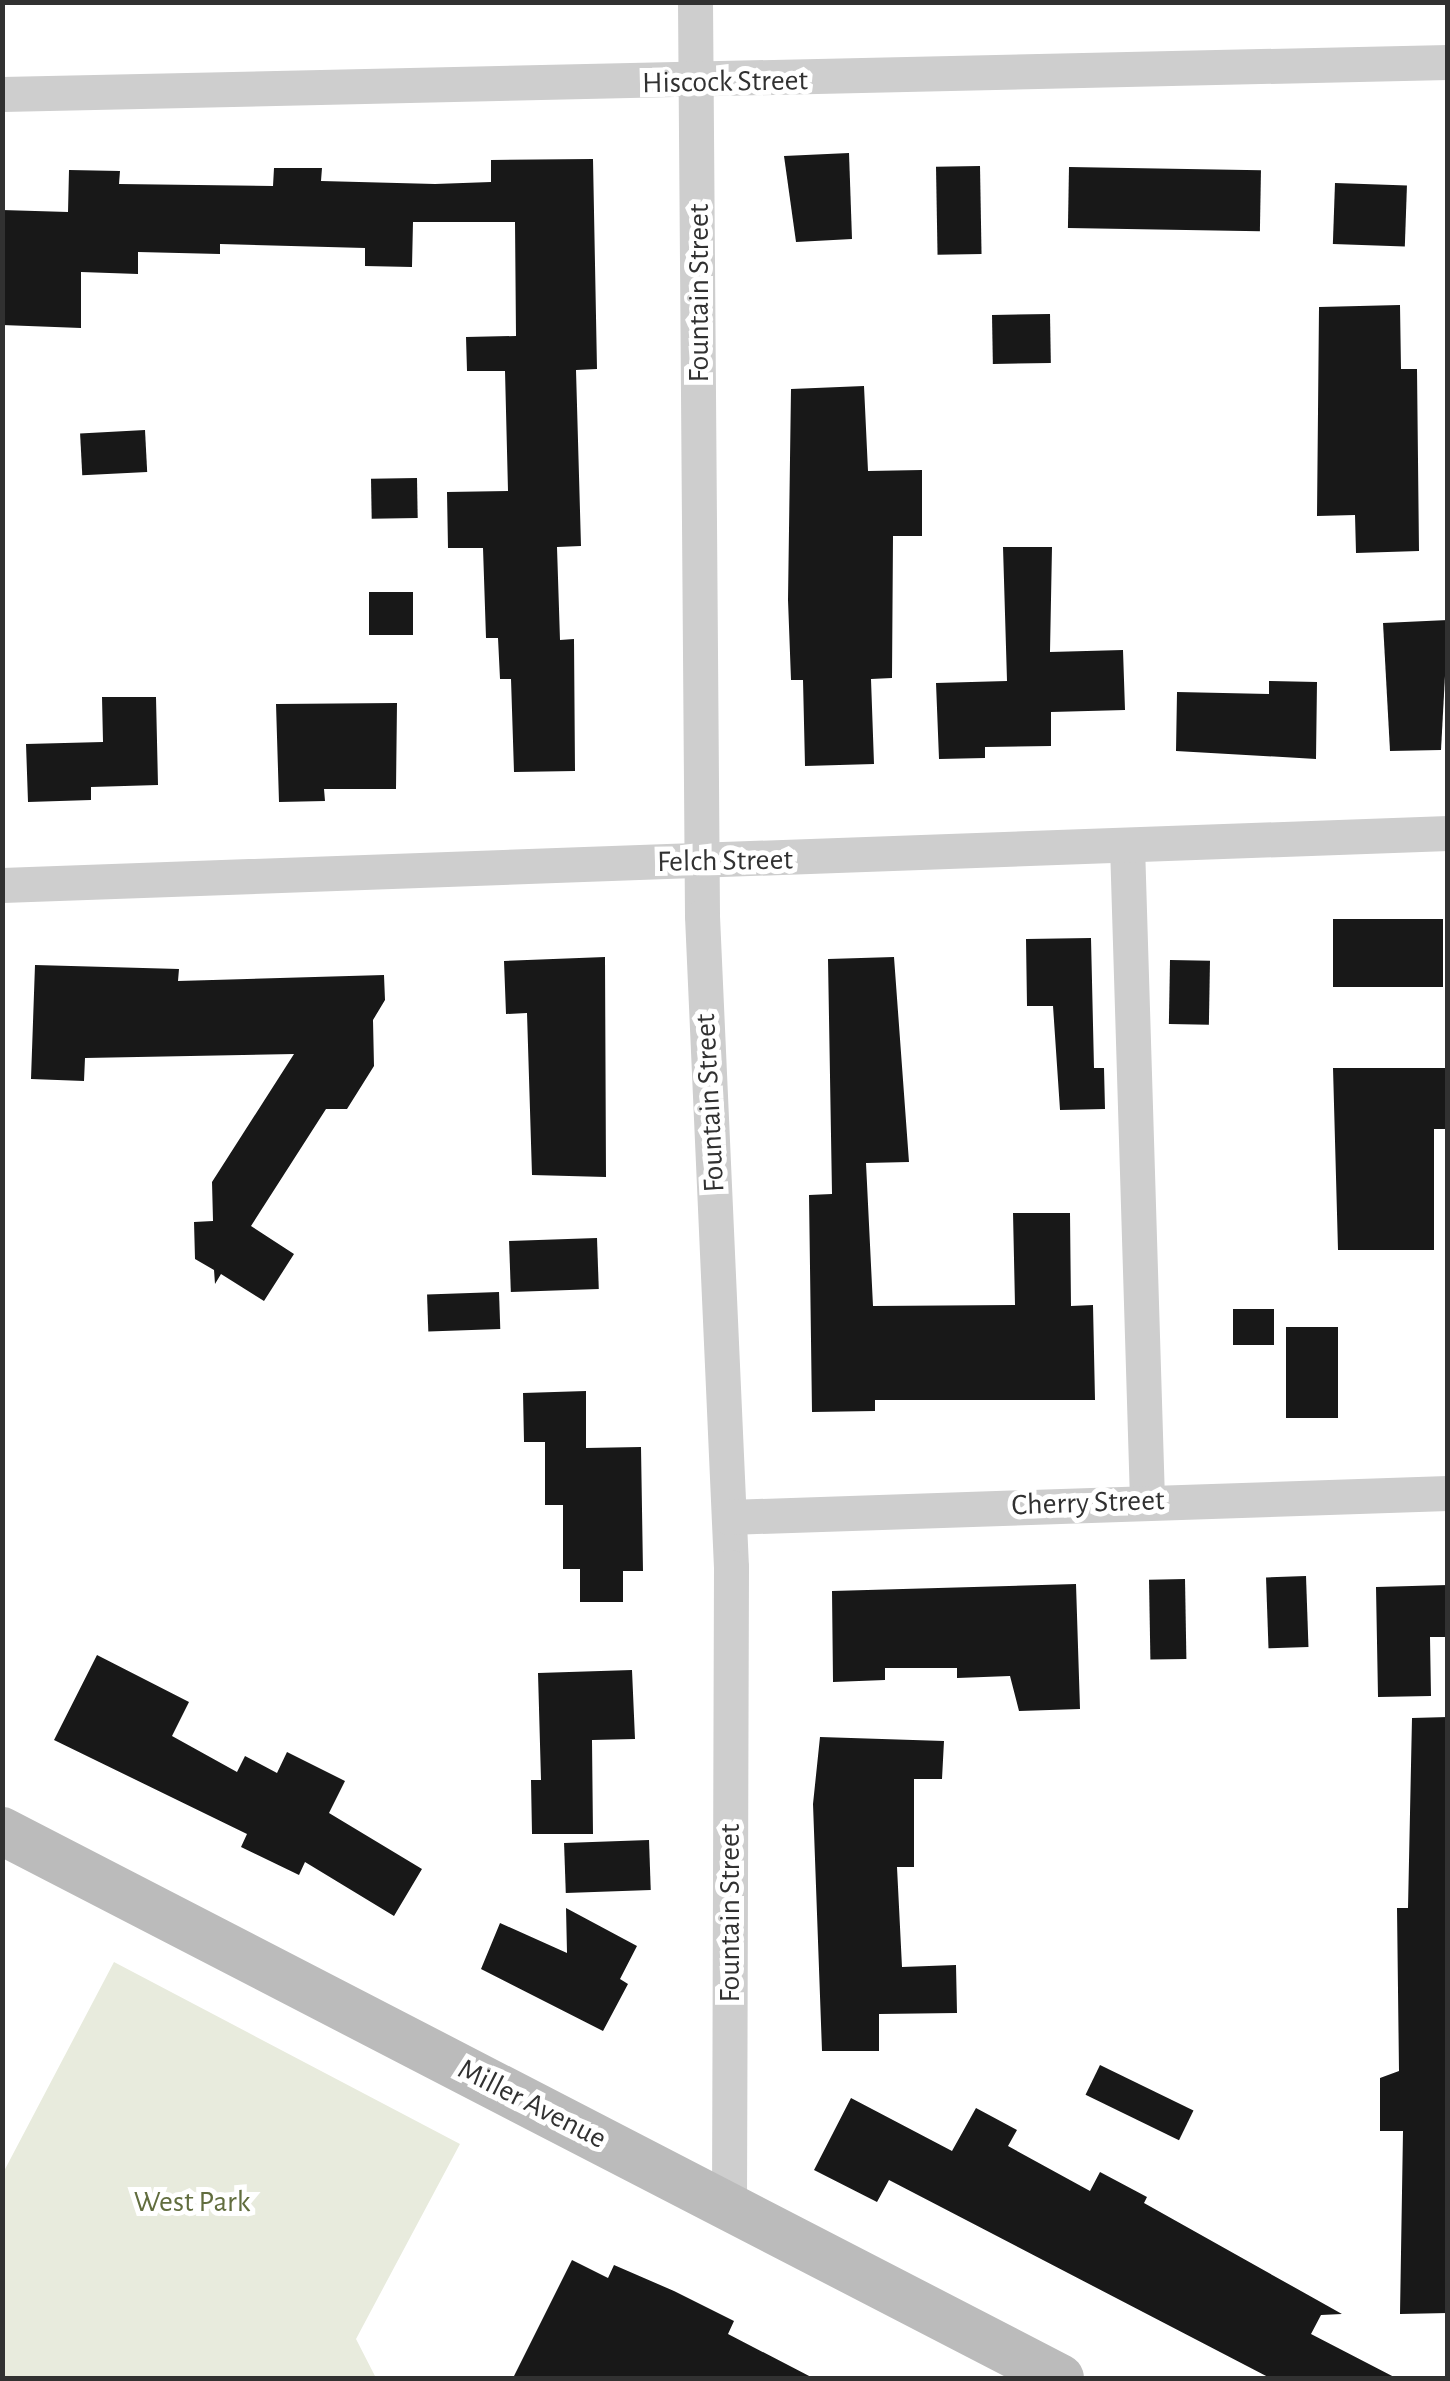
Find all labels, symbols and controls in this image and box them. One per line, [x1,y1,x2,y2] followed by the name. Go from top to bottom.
[642,63,808,101] street label: Hiscock Street
[681,204,717,382] street label: Fountain Street
[657,842,793,880] street label: Felch Street
[687,1013,733,1193] street label: Fountain Street
[1011,1482,1165,1524] street label: Cherry Street
[712,1824,748,2002] street label: Fountain Street
[452,2051,612,2157] street label: Miller Avenue
[134,2184,250,2220] park label: West Park

